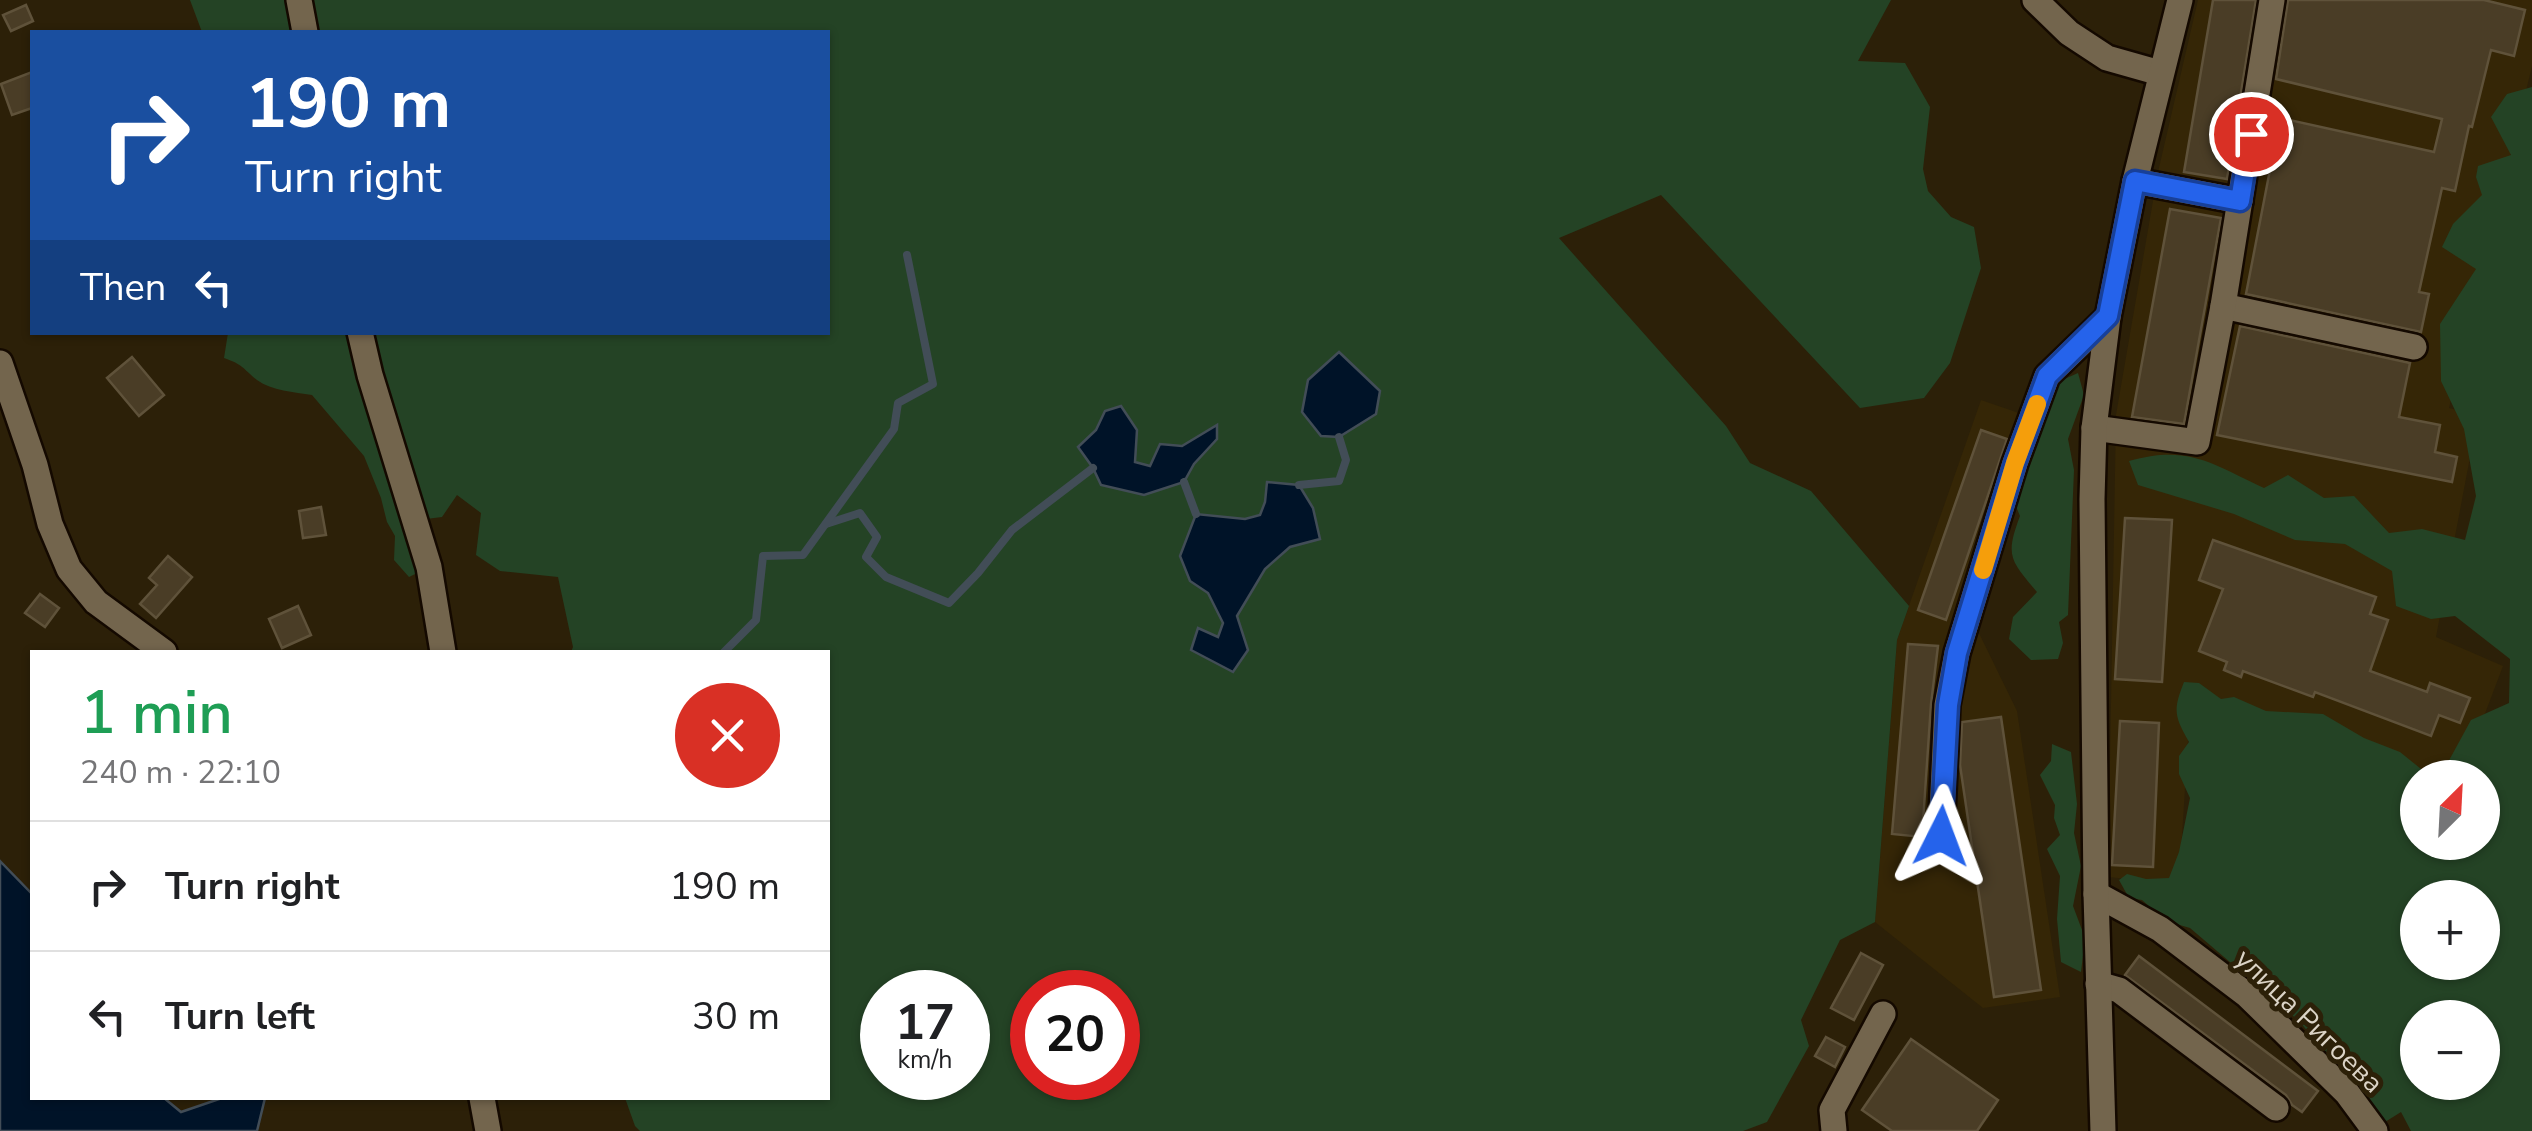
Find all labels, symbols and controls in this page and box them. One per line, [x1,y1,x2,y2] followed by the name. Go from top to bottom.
[245,56,451,152] text: 190 m
[80,70,210,200] icon: right
[2209,92,2294,177] pin
[2224,107,2279,162] icon: arrive
[245,147,442,208] text: Turn right
[186,260,241,315] icon: left
[80,262,166,313] text: Then
[80,672,233,754] text: 1 min
[675,683,780,788] button: close
[80,751,281,794] text: 240 m · 22:10
[2400,760,2500,860] north arrow
[2400,760,2500,1100] map controls
[1889,784,1993,888] position arrow
[80,859,135,914] icon: right
[165,861,340,912] text: Turn right
[669,861,780,912] text: 190 m
[2400,880,2500,980] button: +
[2226,940,2392,1102] street label: улица Ригоева
[1010,970,1140,1100] speed limit sign: 20
[895,988,955,1057] text: 17
[80,989,135,1044] icon: left
[165,991,315,1042] text: Turn left
[692,991,780,1042] text: 30 m
[2400,1000,2500,1100] button: −
[897,1043,953,1077] text: km/h

